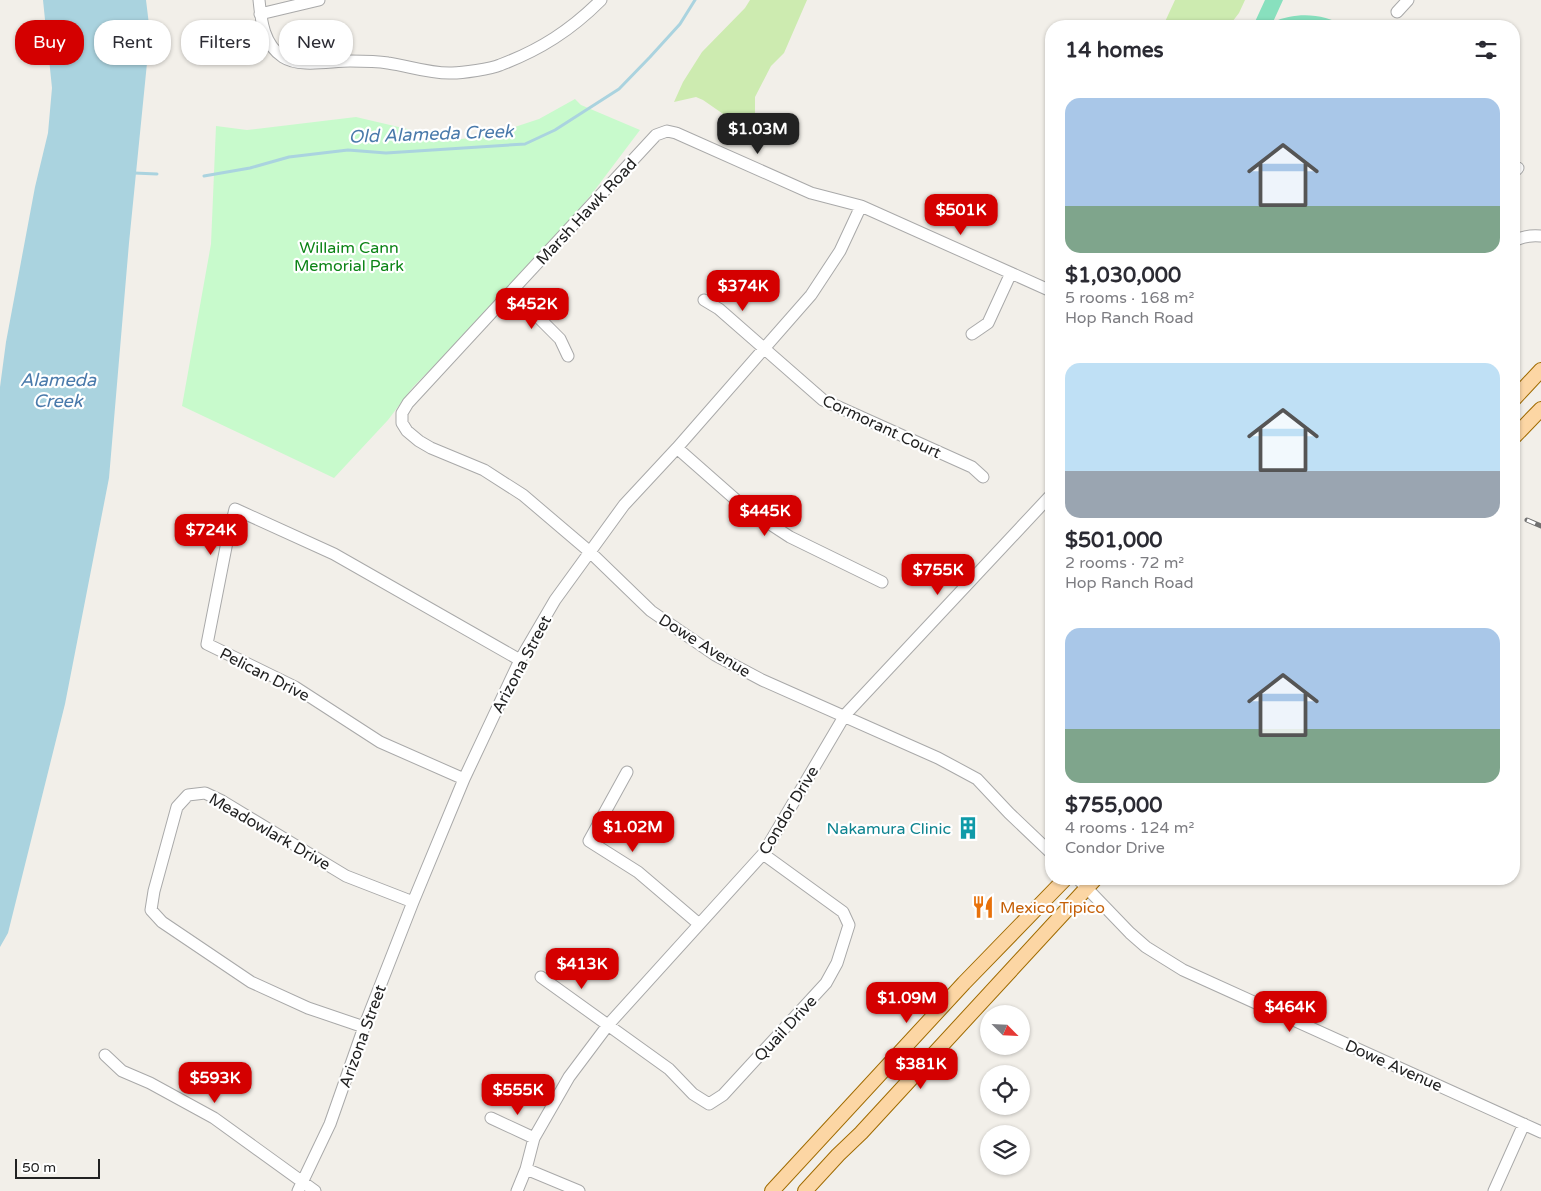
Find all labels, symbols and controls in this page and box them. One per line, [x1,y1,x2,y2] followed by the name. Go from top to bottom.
[15,20,84,65] chip: Buy
[94,20,171,65] chip: Rent
[181,20,269,65] chip: Filters
[279,20,353,65] chip: New
[1472,36,1500,64] icon: filters
[1065,38,1164,63] text: 14 homes
[717,112,799,155] pin: $1.03M
[728,119,788,139] text: $1.03M
[348,120,515,148] water label: Old Alameda Creek
[1238,130,1328,220] icon: home
[532,154,641,269] street label: Marsh Hawk Road
[926,194,996,236] pin: $501K
[936,200,986,220] text: $501K
[294,238,404,276] park label: Willaim Cann Memorial Park
[1065,263,1181,288] text: $1,030,000
[708,270,778,312] pin: $374K
[718,276,768,296] text: $374K
[497,288,567,330] pin: $452K
[1065,288,1194,308] text: 5 rooms · 168 m²
[507,294,557,314] text: $452K
[1065,308,1194,328] text: Hop Ranch Road
[20,369,97,412] water label: Alameda Creek
[819,391,944,463] street label: Cormorant Court
[1238,395,1328,485] icon: home
[730,494,800,537] pin: $445K
[740,501,790,521] text: $445K
[176,514,246,556] pin: $724K
[186,520,236,540] text: $724K
[1065,528,1163,553] text: $501,000
[1065,553,1184,573] text: 2 rooms · 72 m²
[903,554,973,596] pin: $755K
[913,560,963,580] text: $755K
[1065,573,1194,593] text: Hop Ranch Road
[655,610,754,682] street label: Dowe Avenue
[488,612,556,717] street label: Arizona Street
[216,644,313,706] street label: Pelican Drive
[1238,660,1328,750] icon: home
[755,763,823,858] street label: Condor Drive
[205,789,334,875] street label: Meadowlark Drive
[1065,793,1162,818] text: $755,000
[592,810,674,853] pin: $1.02M
[955,815,981,841] building icon: Nakamura Clinic
[603,817,663,837] text: $1.02M
[1065,818,1194,838] text: 4 rooms · 124 m²
[827,819,951,839] place label: Nakamura Clinic
[1065,838,1165,858] text: Condor Drive
[970,894,996,920] restaurant icon: Mexico Tipico
[1000,898,1105,918] place label: Mexico Tipico
[547,948,617,990] pin: $413K
[557,954,607,974] text: $413K
[335,982,391,1091] street label: Arizona Street
[866,982,948,1024] pin: $1.09M
[877,988,937,1008] text: $1.09M
[1255,990,1325,1033] pin: $464K
[750,991,821,1066] street label: Quail Drive
[1265,997,1315,1017] text: $464K
[980,1005,1030,1055] north arrow
[980,1005,1030,1175] map controls
[1342,1036,1445,1096] street label: Dowe Avenue
[886,1048,956,1090] pin: $381K
[896,1054,946,1074] text: $381K
[180,1062,250,1104] pin: $593K
[980,1065,1030,1115] button: locate
[190,1068,240,1088] text: $593K
[483,1074,553,1116] pin: $555K
[493,1080,543,1100] text: $555K
[980,1125,1030,1175] button: layers
[15,1156,100,1179] scale bar
[22,1159,56,1176] text: 50 m

